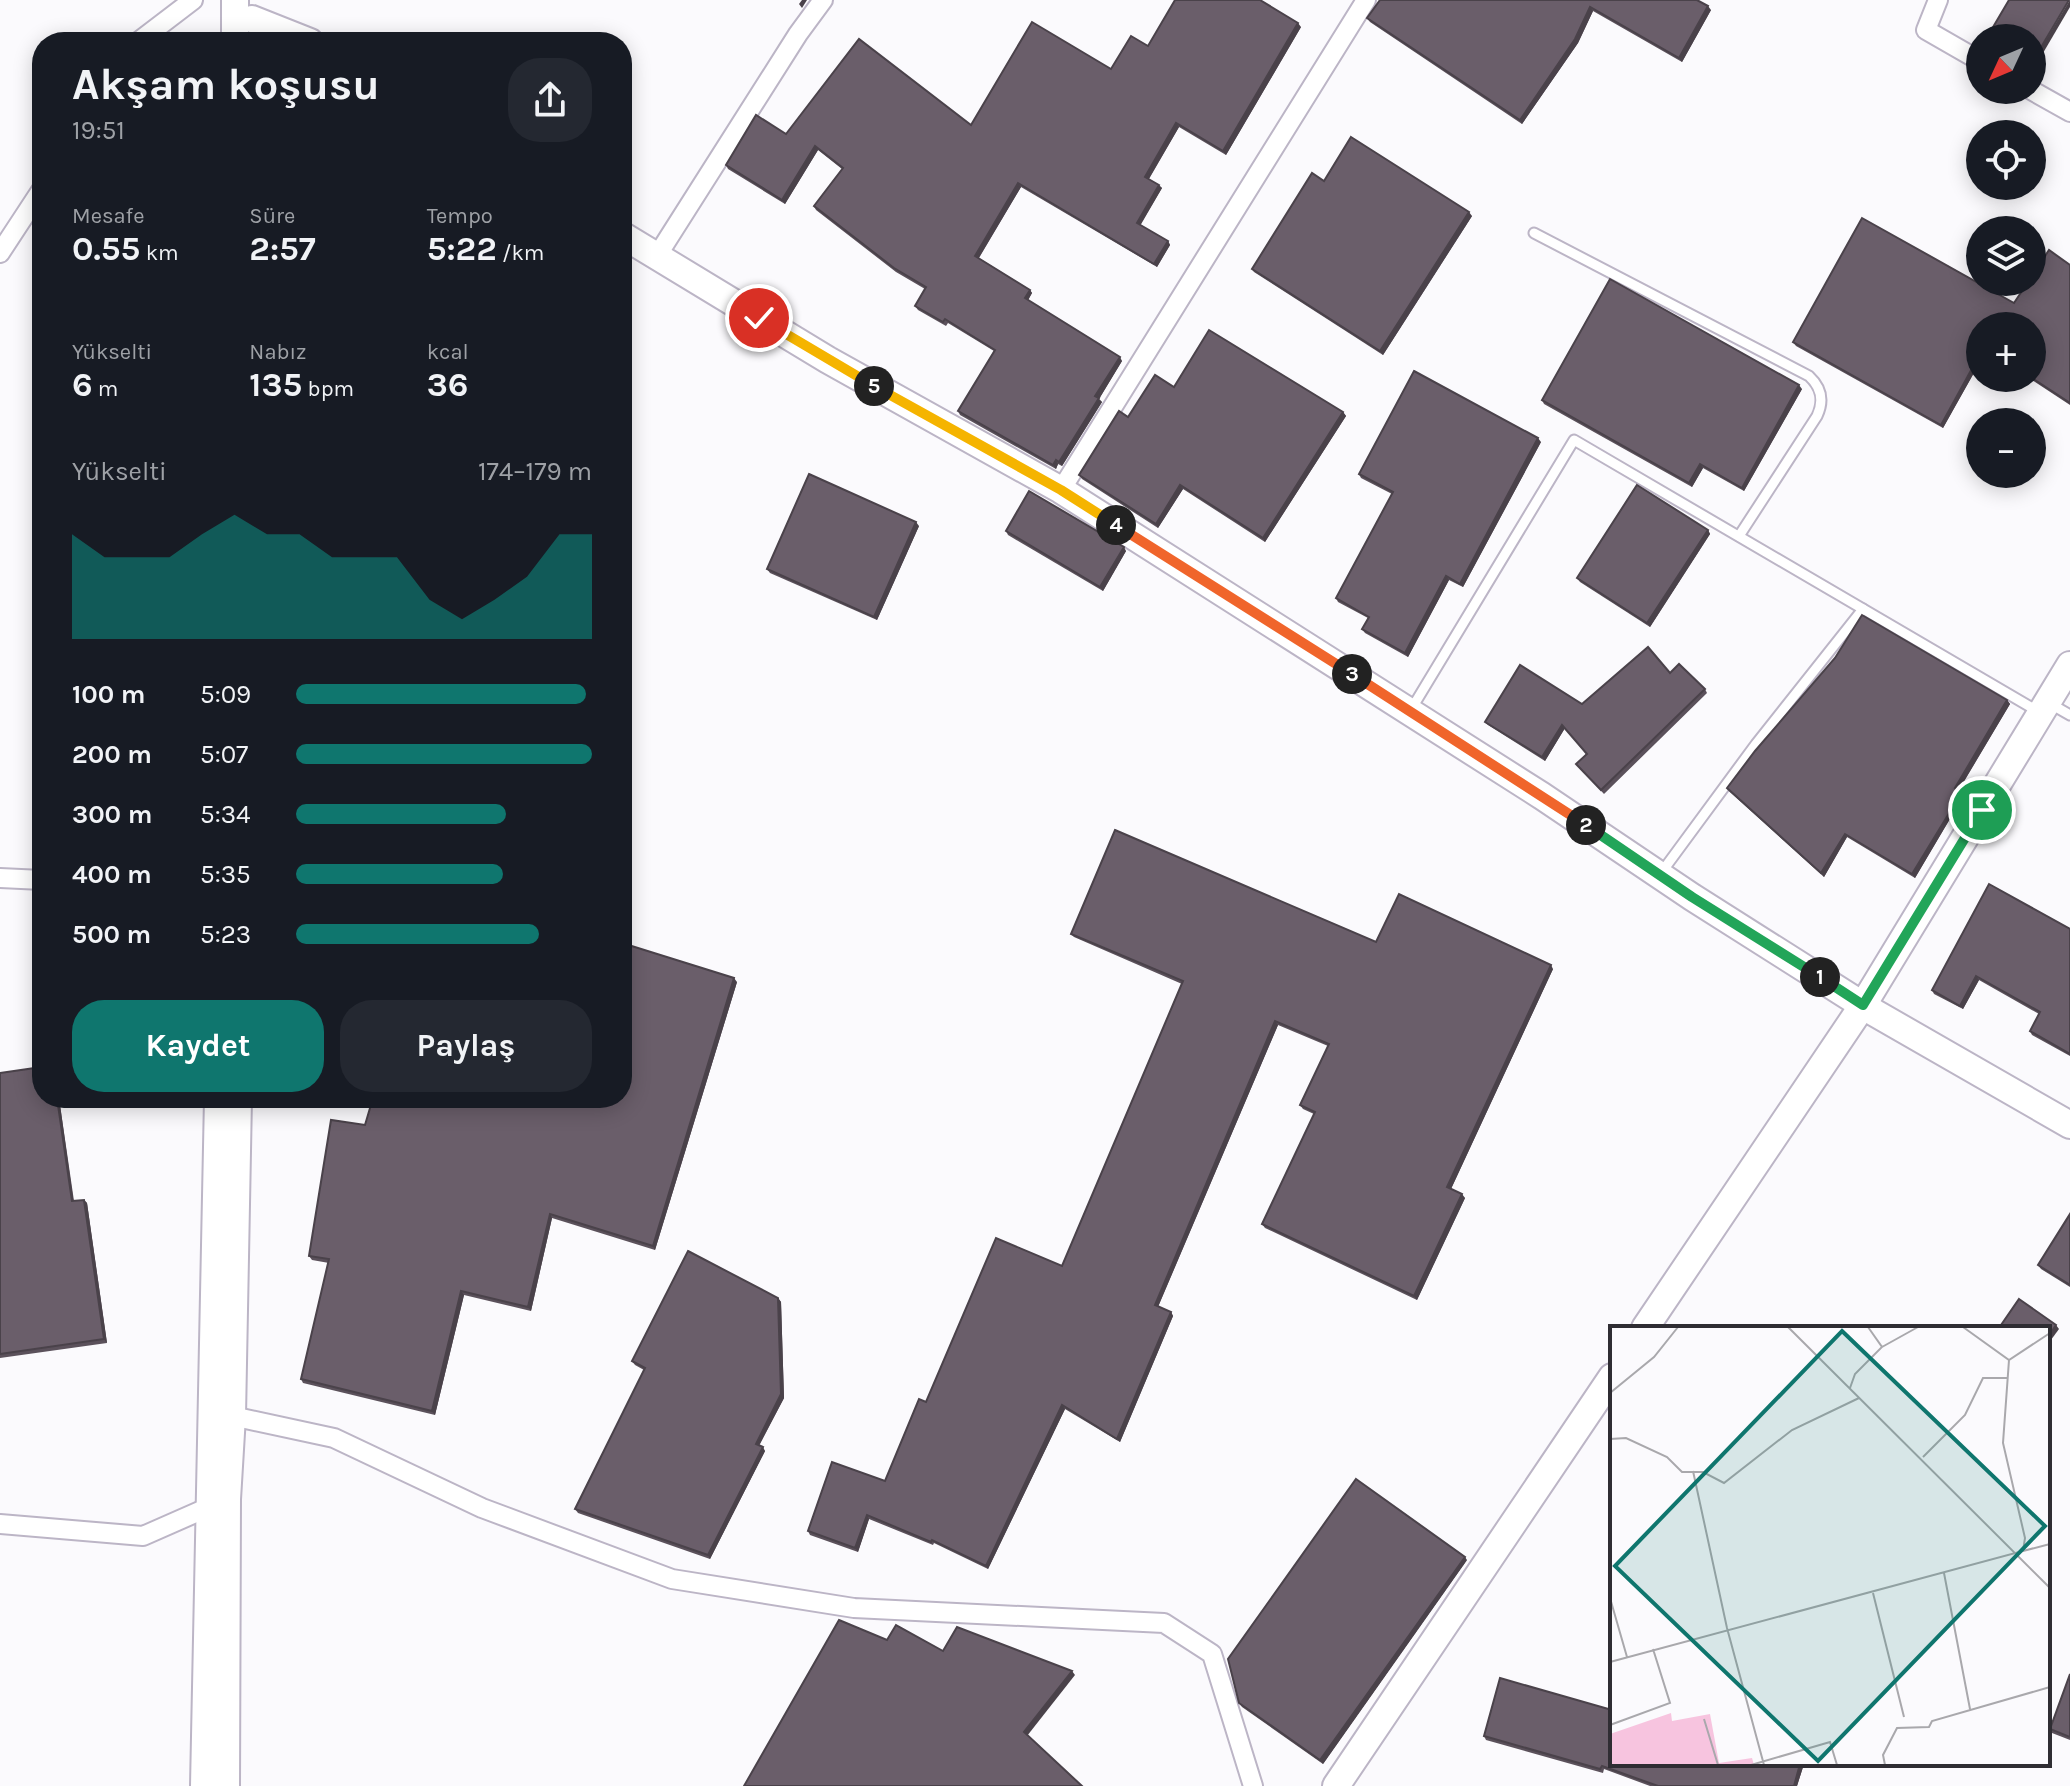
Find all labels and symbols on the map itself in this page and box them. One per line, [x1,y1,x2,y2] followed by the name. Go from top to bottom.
[1966,24,2046,104] north arrow
[725,284,793,352] pin
[854,366,894,406] pin: 5
[1096,505,1136,545] pin: 4
[1332,654,1372,694] pin: 3
[1948,776,2016,844] pin
[1566,805,1606,845] pin: 2
[1800,957,1840,997] pin: 1
[1610,1326,2050,1766] inset map

